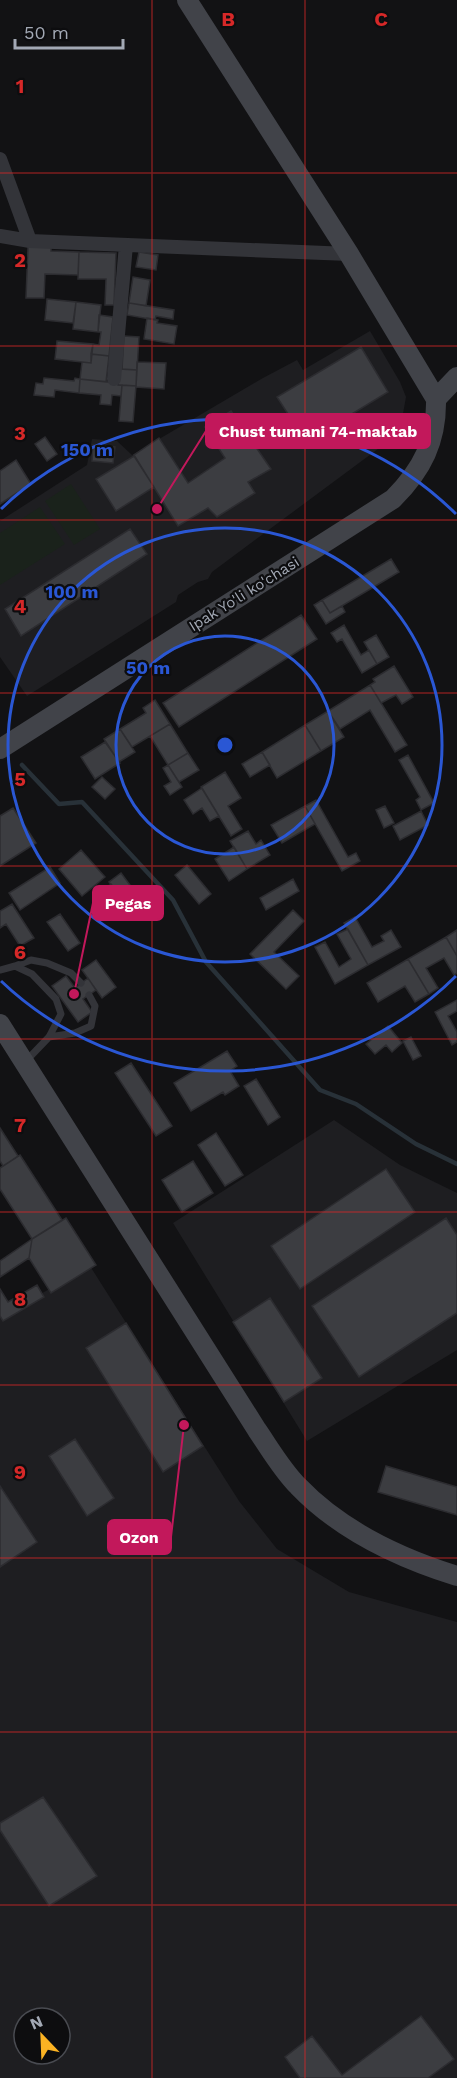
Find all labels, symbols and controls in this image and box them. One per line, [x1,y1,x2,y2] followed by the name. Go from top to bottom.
[221,7,235,31] text: B
[374,7,388,31] text: C
[15,12,123,50] scale bar
[24,22,69,43] text: 50 m
[16,74,24,98] text: 1
[14,248,26,272] text: 2
[206,414,430,448] callout: Chust tumani 74-maktab
[14,421,26,445] text: 3
[219,422,417,441] text: Chust tumani 74-maktab
[61,439,113,460] text: 150 m
[186,553,302,635] street label: Ipak Yo'li ko'chasi
[45,581,99,602] text: 100 m
[14,594,27,618] text: 4
[126,657,170,678] text: 50 m
[215,735,235,755] centre of rings
[14,767,26,791] text: 5
[93,886,163,920] callout: Pegas
[105,894,152,913] text: Pegas
[14,940,26,964] text: 6
[14,1113,26,1137] text: 7
[14,1287,26,1311] text: 8
[14,1460,26,1484] text: 9
[108,1520,171,1554] callout: Ozon
[119,1528,159,1547] text: Ozon
[12,2006,72,2066] north arrow
[27,2012,46,2034] text: N

